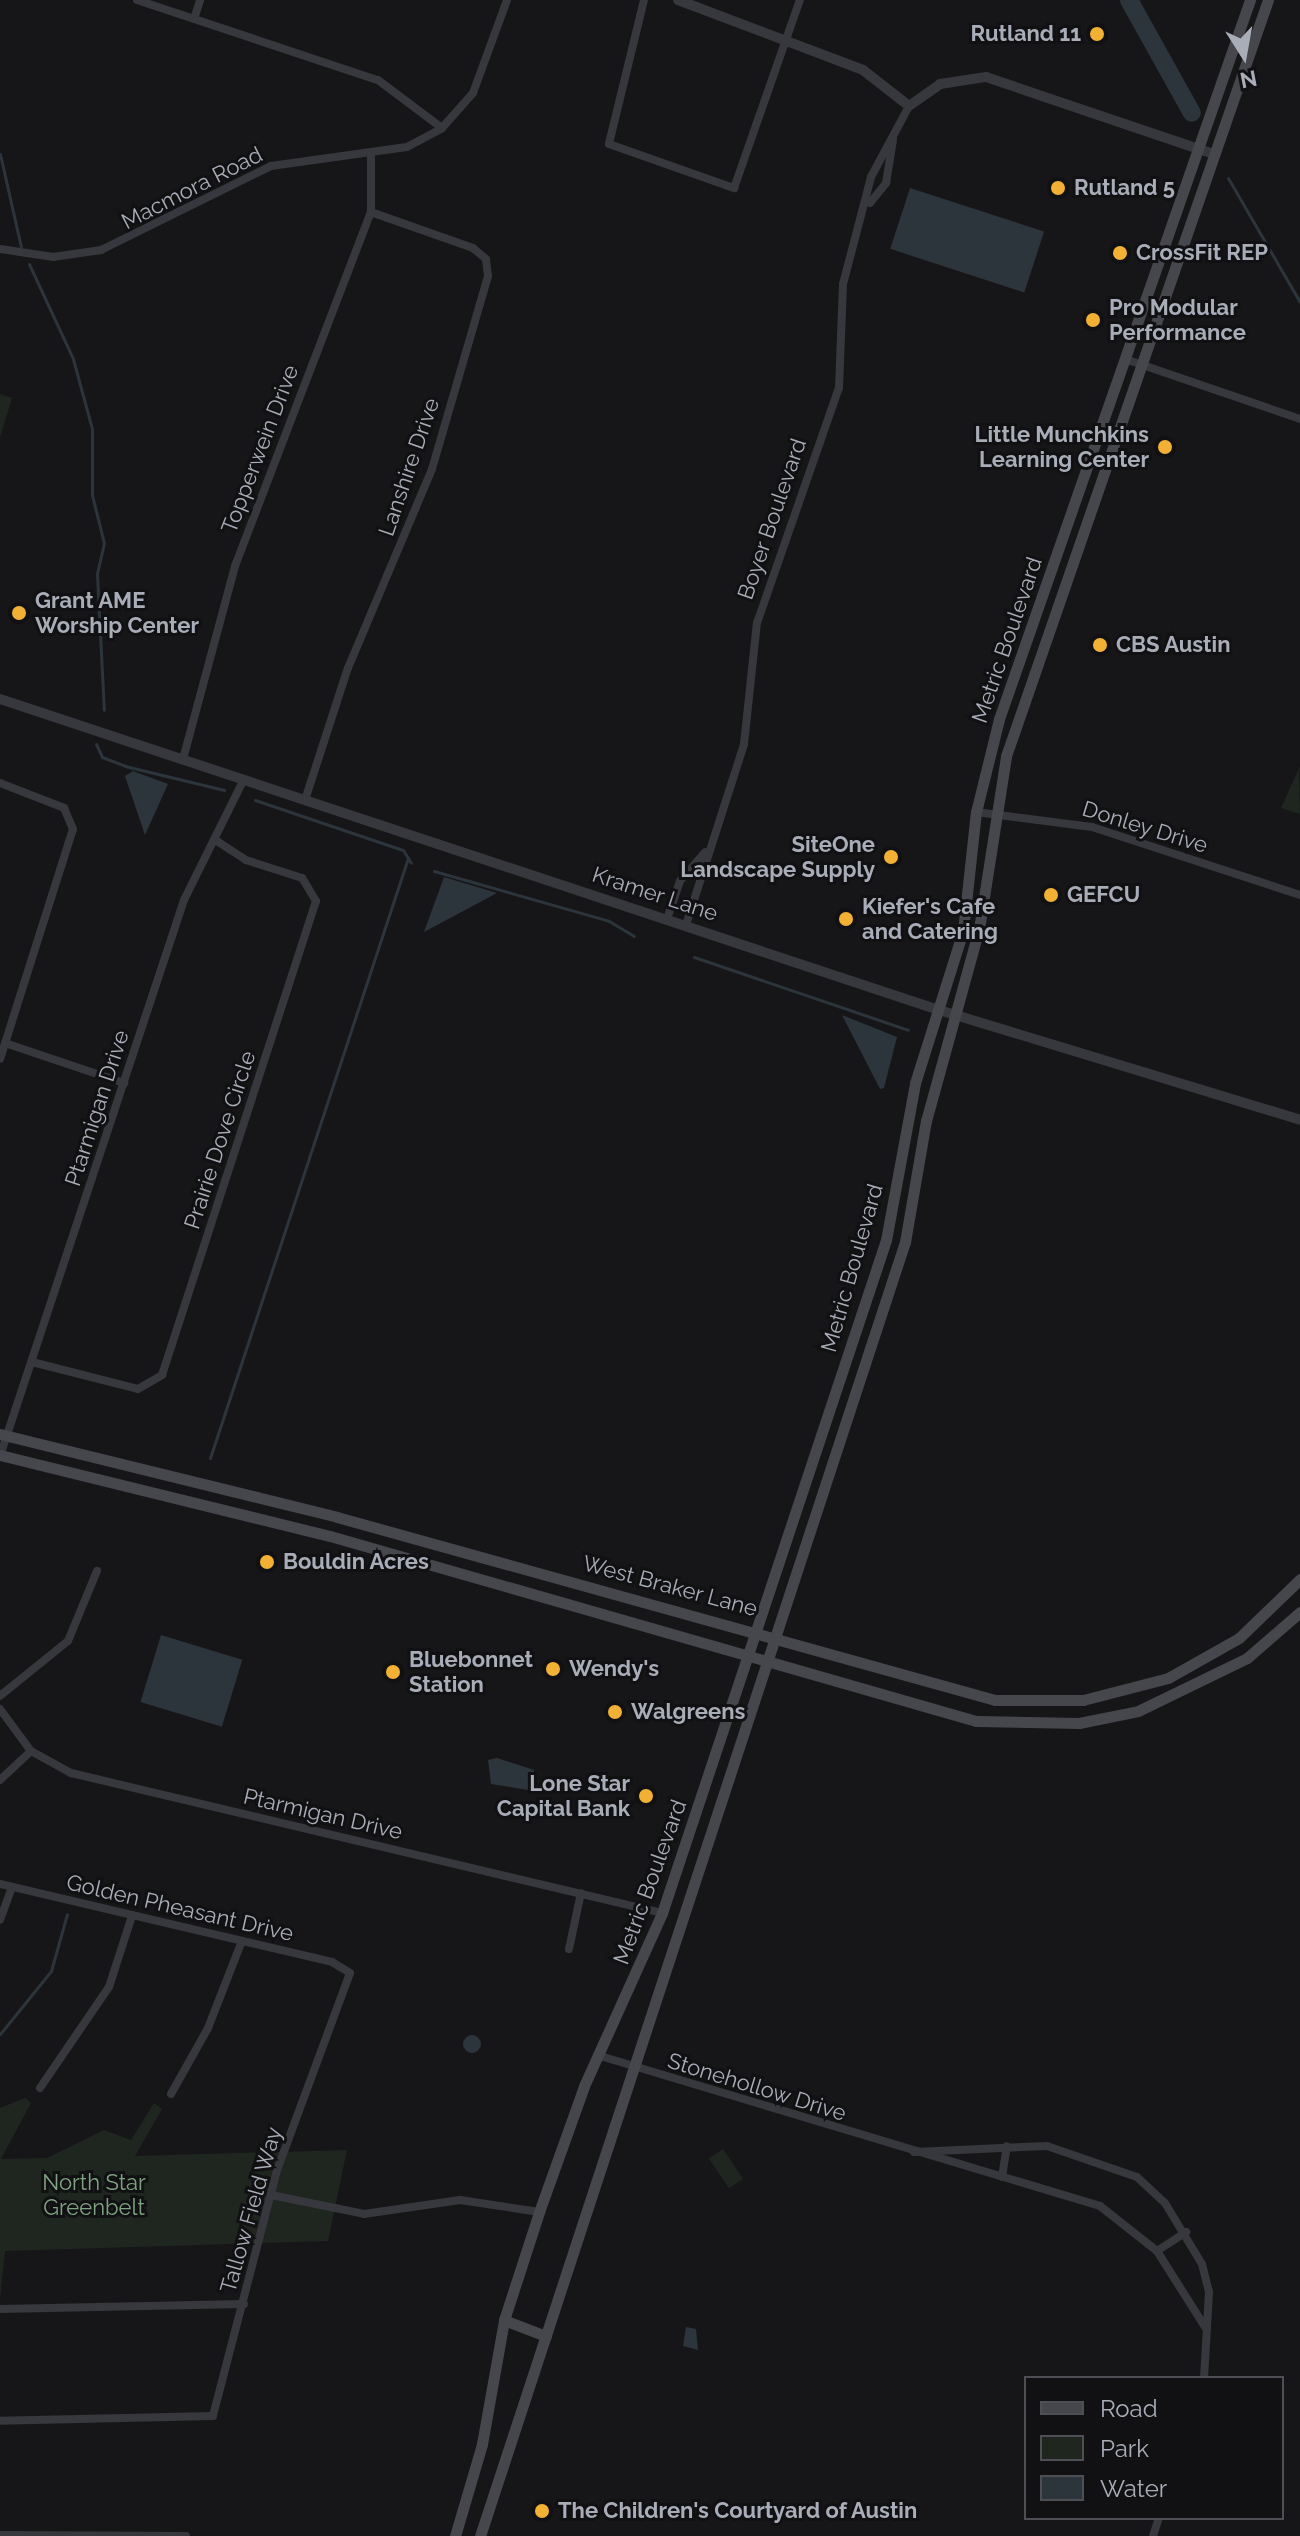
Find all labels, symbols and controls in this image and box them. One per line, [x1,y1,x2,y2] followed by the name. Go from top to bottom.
[1204,16,1284,96] north arrow
[970,21,1081,47] place label: Rutland 11
[1088,25,1106,43] marker: Rutland 11
[1238,65,1259,94] text: N
[117,141,267,235] street label: Macmora Road
[1074,175,1175,201] place label: Rutland 5
[1049,179,1067,197] marker: Rutland 5
[1136,240,1268,266] place label: CrossFit REP
[1111,244,1129,262] marker: CrossFit REP
[1109,294,1246,346] place label: Pro Modular Performance
[1084,311,1102,329] marker: Pro Modular Performance
[216,361,304,537] street label: Topperwein Drive
[373,394,445,540] street label: Lanshire Drive
[975,421,1149,472] place label: Little Munchkins Learning Center
[732,435,812,603] street label: Boyer Boulevard
[1156,438,1174,456] marker: Little Munchkins Learning Center
[966,554,1048,726] street label: Metric Boulevard
[35,587,199,638] place label: Grant AME Worship Center
[10,604,28,622] marker: Grant AME Worship Center
[1116,632,1231,658] place label: CBS Austin
[1091,636,1109,654] marker: CBS Austin
[1079,795,1211,859] street label: Donley Drive
[680,831,875,882] place label: SiteOne Landscape Supply
[882,848,900,866] marker: SiteOne Landscape Supply
[589,861,721,927] street label: Kramer Lane
[1067,882,1140,908] place label: GEFCU
[1042,886,1060,904] marker: GEFCU
[862,893,998,944] place label: Kiefer's Cafe and Catering
[837,910,855,928] marker: Kiefer's Cafe and Catering
[59,1027,135,1189] street label: Ptarmigan Drive
[179,1048,261,1232] street label: Prairie Dove Circle
[815,1181,889,1355] street label: Metric Boulevard
[283,1549,429,1575] place label: Bouldin Acres
[580,1550,760,1622] street label: West Braker Lane
[258,1553,276,1571] marker: Bouldin Acres
[409,1646,533,1698] place label: Bluebonnet Station
[569,1656,659,1682] place label: Wendy's
[544,1660,562,1678] marker: Wendy's
[384,1663,402,1681] marker: Bluebonnet Station
[631,1699,745,1725] place label: Walgreens
[606,1703,624,1721] marker: Walgreens
[496,1770,630,1822] place label: Lone Star Capital Bank
[241,1783,405,1845] street label: Ptarmigan Drive
[637,1787,655,1805] marker: Lone Star Capital Bank
[608,1796,692,1968] street label: Metric Boulevard
[64,1869,296,1947] street label: Golden Pheasant Drive
[664,2047,850,2127] street label: Stonehollow Drive
[215,2123,287,2297] street label: Tallow Field Way
[42,2169,146,2220] park label: North Star Greenbelt
[1024,2376,1284,2520] legend
[1100,2394,1158,2423] text: Road
[1100,2434,1149,2463] text: Park
[1100,2474,1167,2503] text: Water
[558,2498,918,2524] place label: The Children's Courtyard of Austin
[533,2502,551,2520] marker: The Children's Courtyard of Austin

